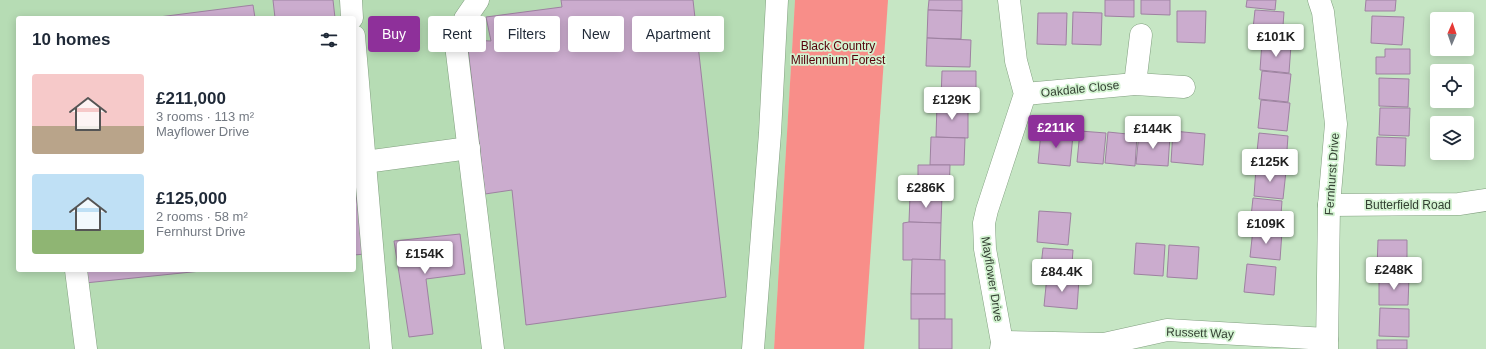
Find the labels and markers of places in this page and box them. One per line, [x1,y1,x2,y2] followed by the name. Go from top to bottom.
[1248,24,1304,58] pin: £101K
[924,87,980,121] pin: £129K
[1028,115,1084,149] pin: £211K
[1125,116,1181,150] pin: £144K
[1242,149,1298,183] pin: £125K
[898,175,954,209] pin: £286K
[1238,211,1294,245] pin: £109K
[397,241,453,275] pin: £154K
[1366,257,1422,291] pin: £248K
[1029,259,1095,293] pin: £84.4K

